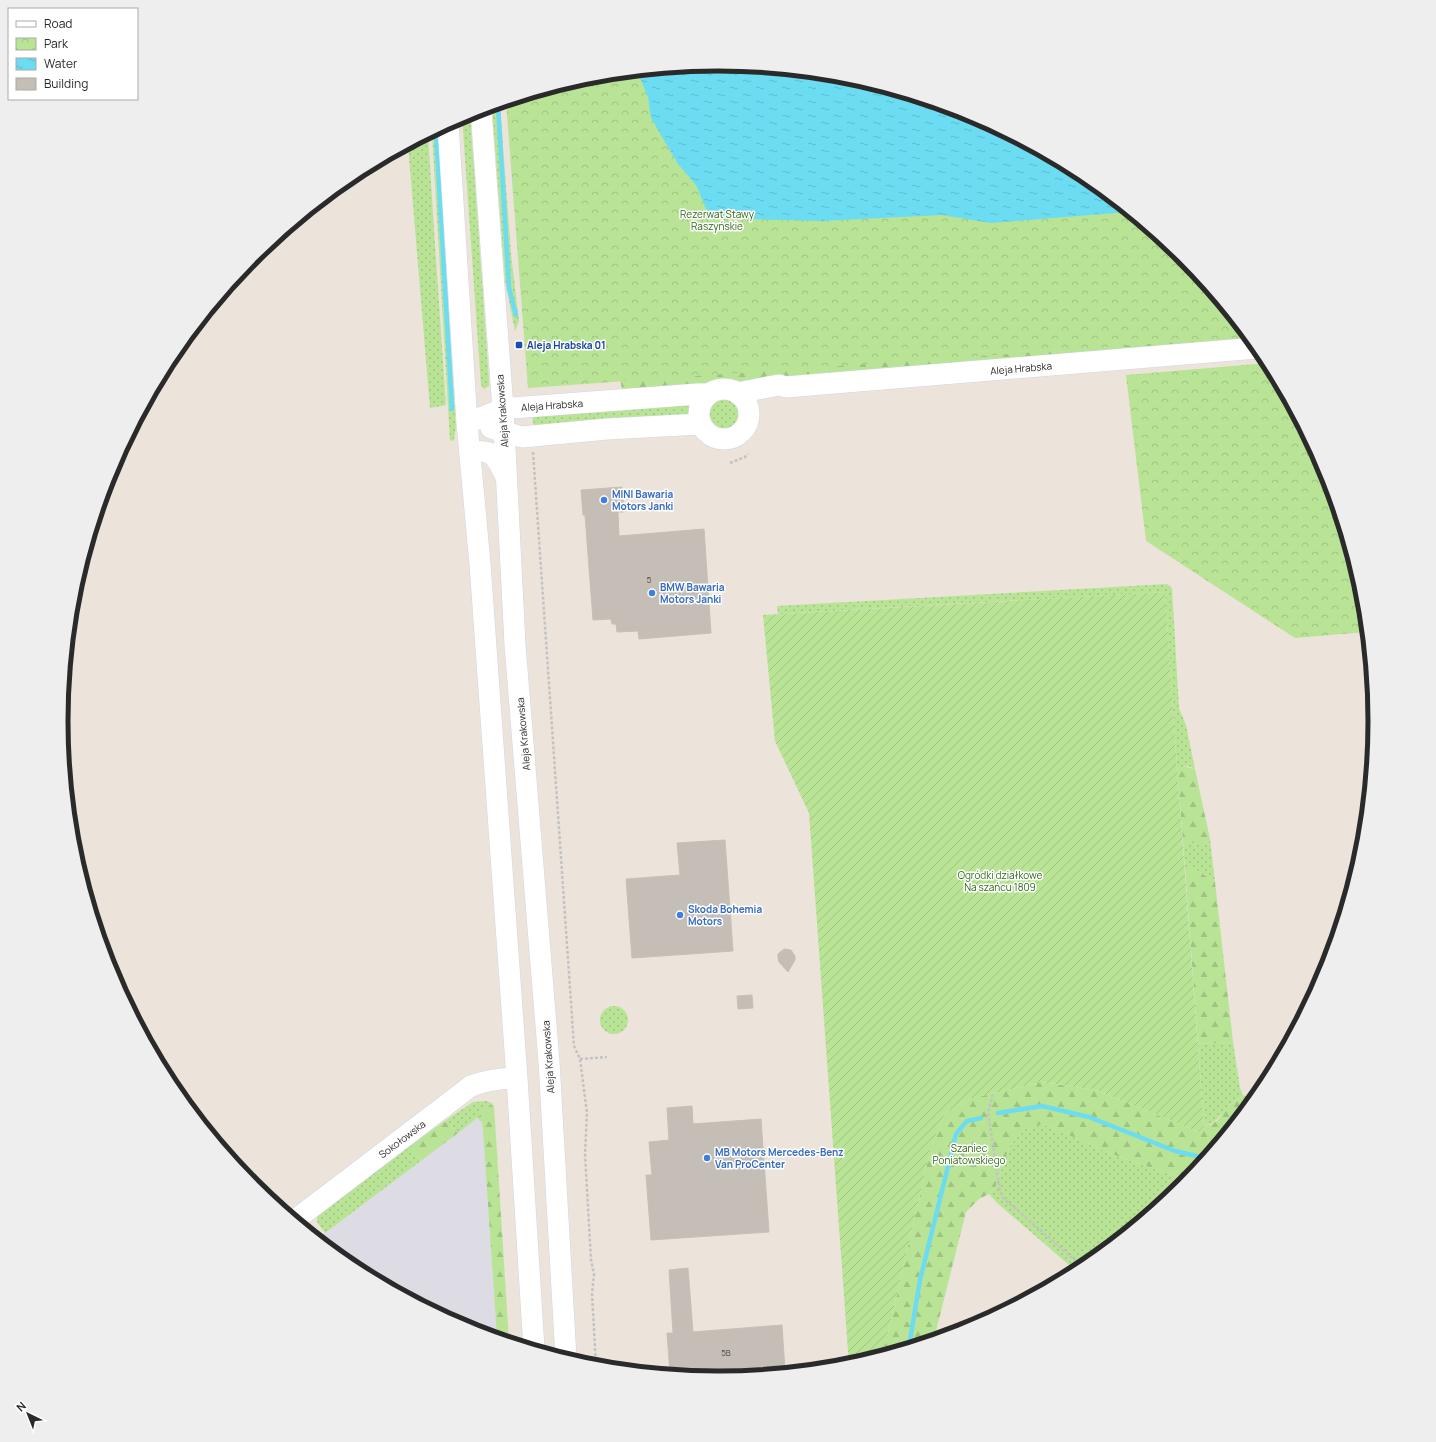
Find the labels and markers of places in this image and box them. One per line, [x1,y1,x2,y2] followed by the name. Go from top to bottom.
[527,338,606,352] place label: Aleja Hrabska 01
[514,340,524,350] marker: Aleja Hrabska 01
[612,487,673,513] place label: MINI Bawaria Motors Janki
[599,495,609,505] marker: MINI Bawaria Motors Janki
[660,580,725,606] place label: BMW Bawaria Motors Janki
[647,588,657,598] marker: BMW Bawaria Motors Janki
[688,902,762,928] place label: Skoda Bohemia Motors
[675,910,685,920] marker: Skoda Bohemia Motors
[715,1145,844,1171] place label: MB Motors Mercedes-Benz Van ProCenter
[702,1153,712,1163] marker: MB Motors Mercedes-Benz Van ProCenter

